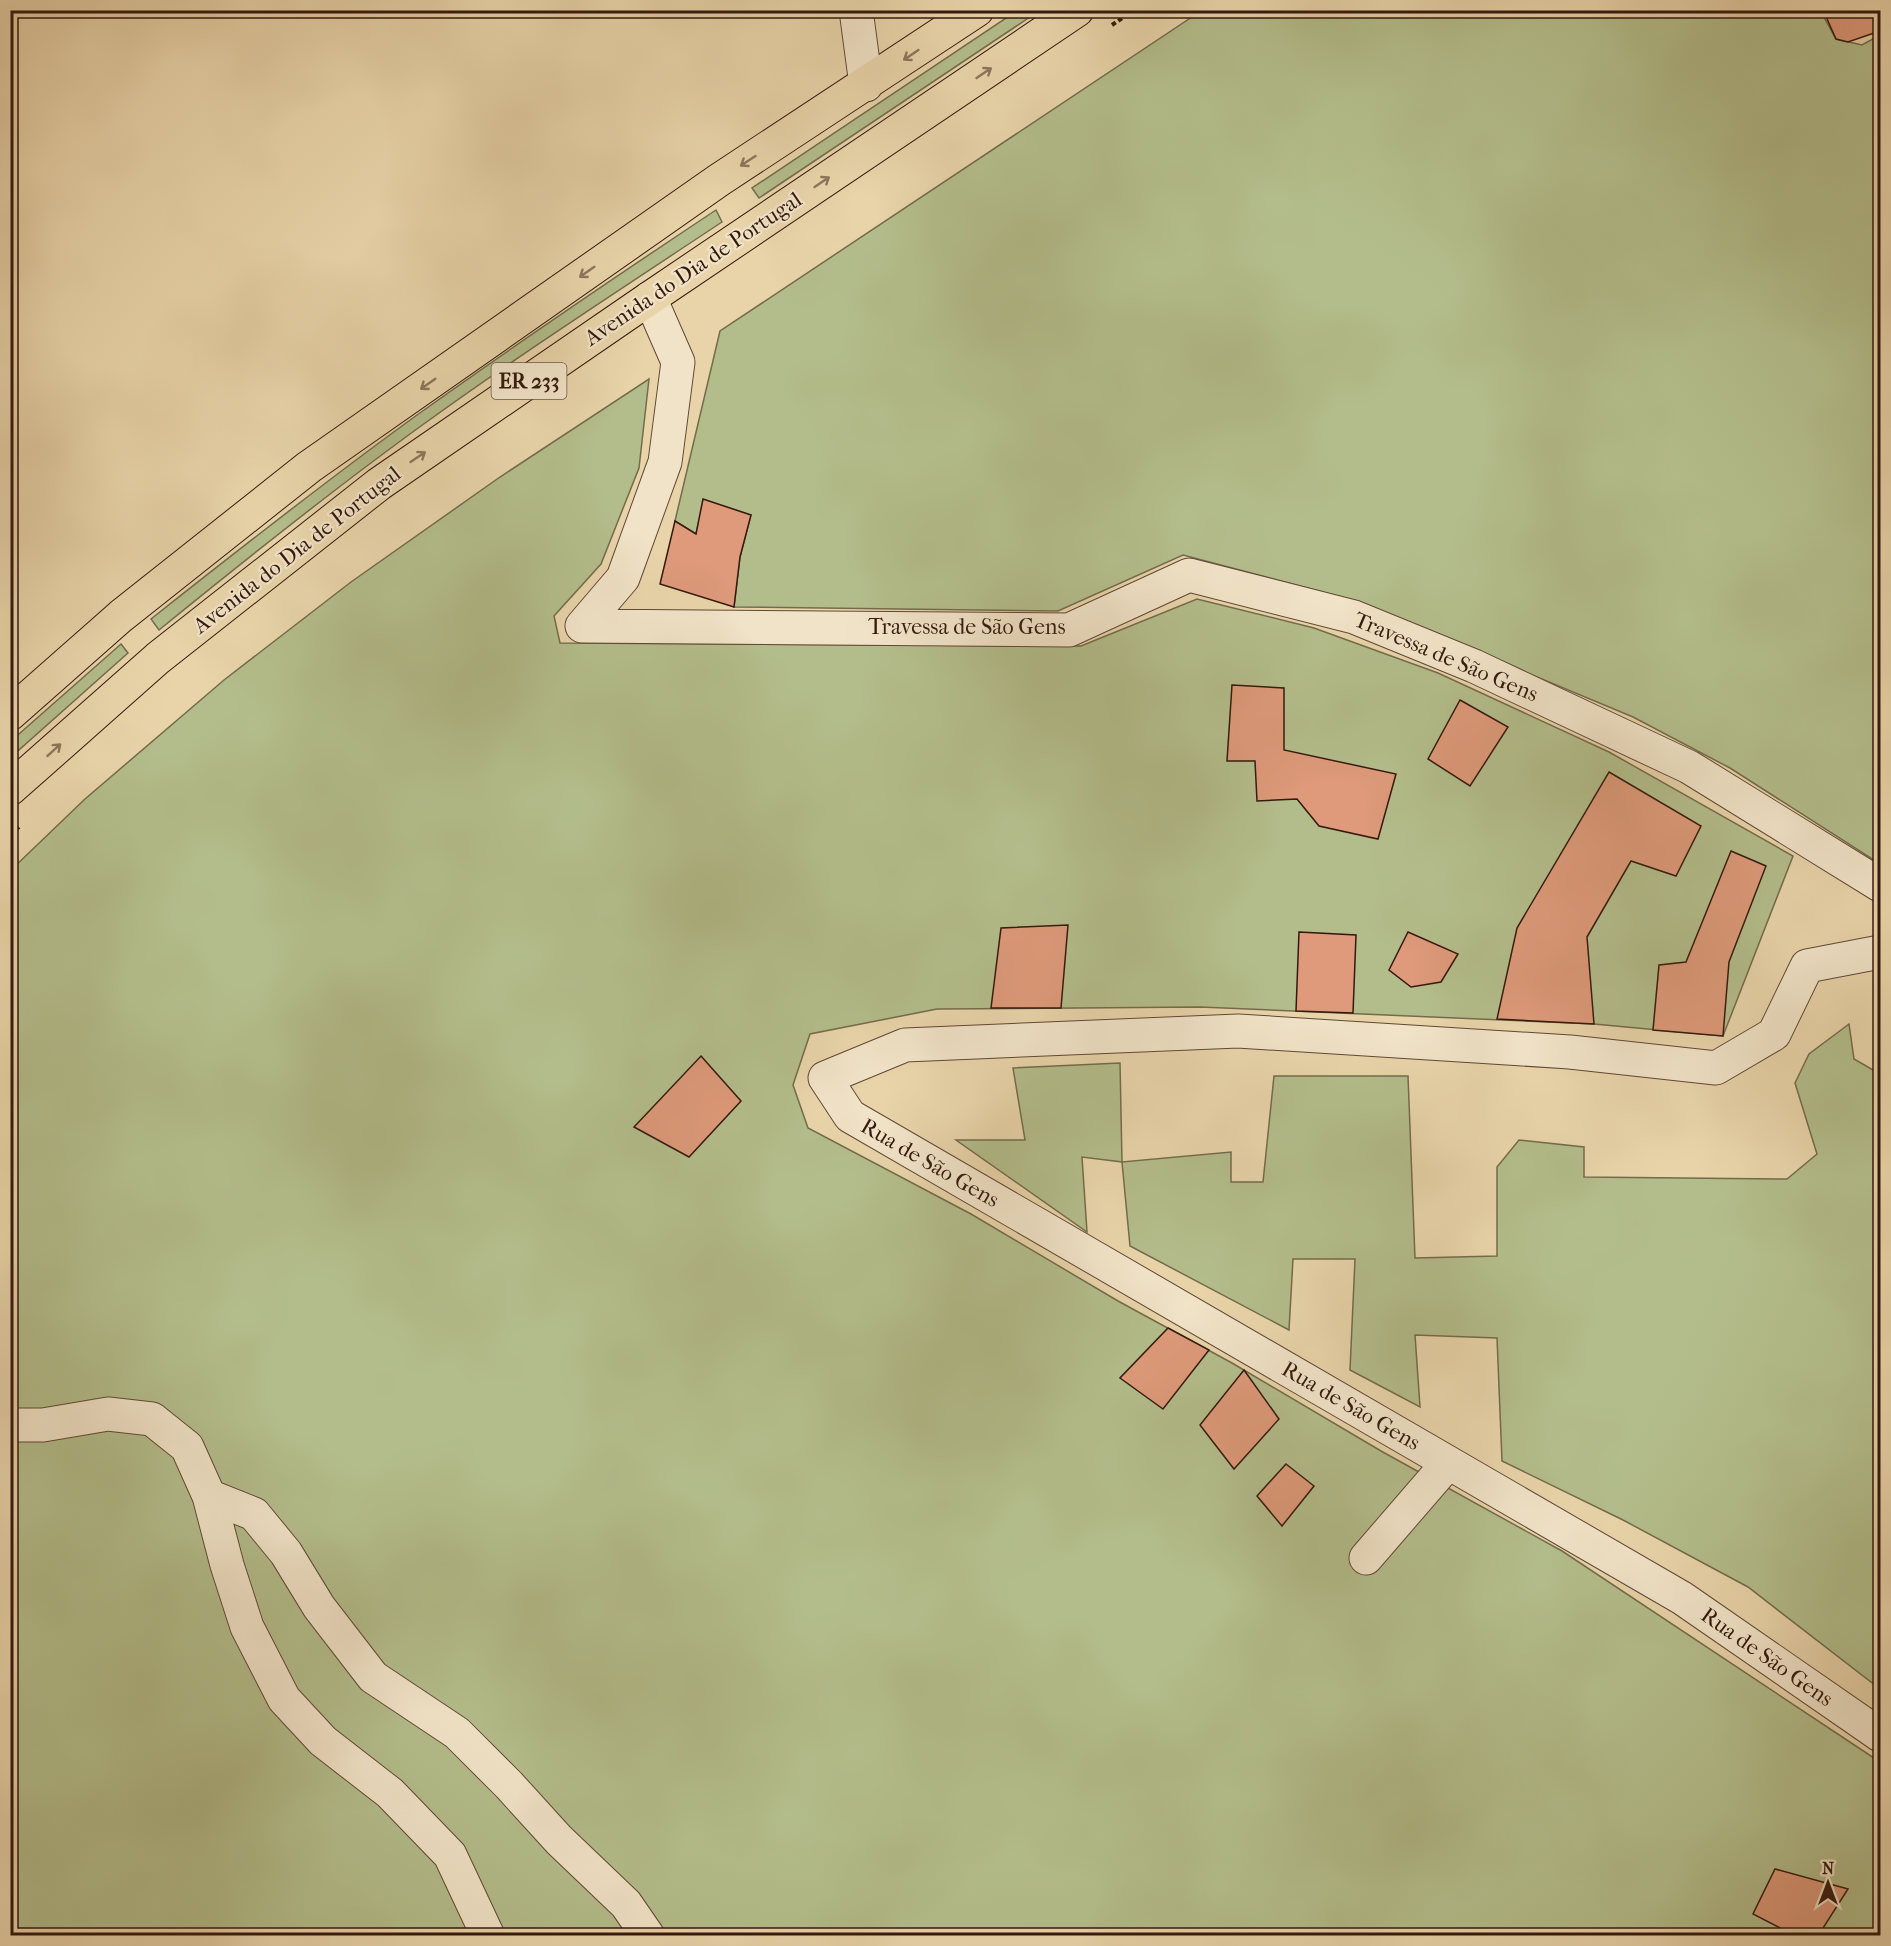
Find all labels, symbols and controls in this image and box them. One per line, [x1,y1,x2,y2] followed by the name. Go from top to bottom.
[903,48,920,61] one-way arrow
[976,67,992,79] one-way arrow
[740,155,757,167] one-way arrow
[814,176,830,188] one-way arrow
[579,187,807,352] street label: Avenida do Dia de Portugal
[580,266,596,278] one-way arrow
[492,363,566,399] road number: ER 233
[420,378,436,390] one-way arrow
[410,451,426,463] one-way arrow
[187,461,406,640] street label: Avenida do Dia de Portugal
[1350,606,1542,708] street label: Travessa de São Gens
[868,614,1066,640] street label: Travessa de São Gens
[46,743,61,757] one-way arrow
[856,1113,1004,1213] street label: Rua de São Gens
[1277,1356,1425,1456] street label: Rua de São Gens
[1696,1602,1838,1712] street label: Rua de São Gens
[1798,1853,1858,1913] north arrow
[1822,1859,1835,1878] text: N

